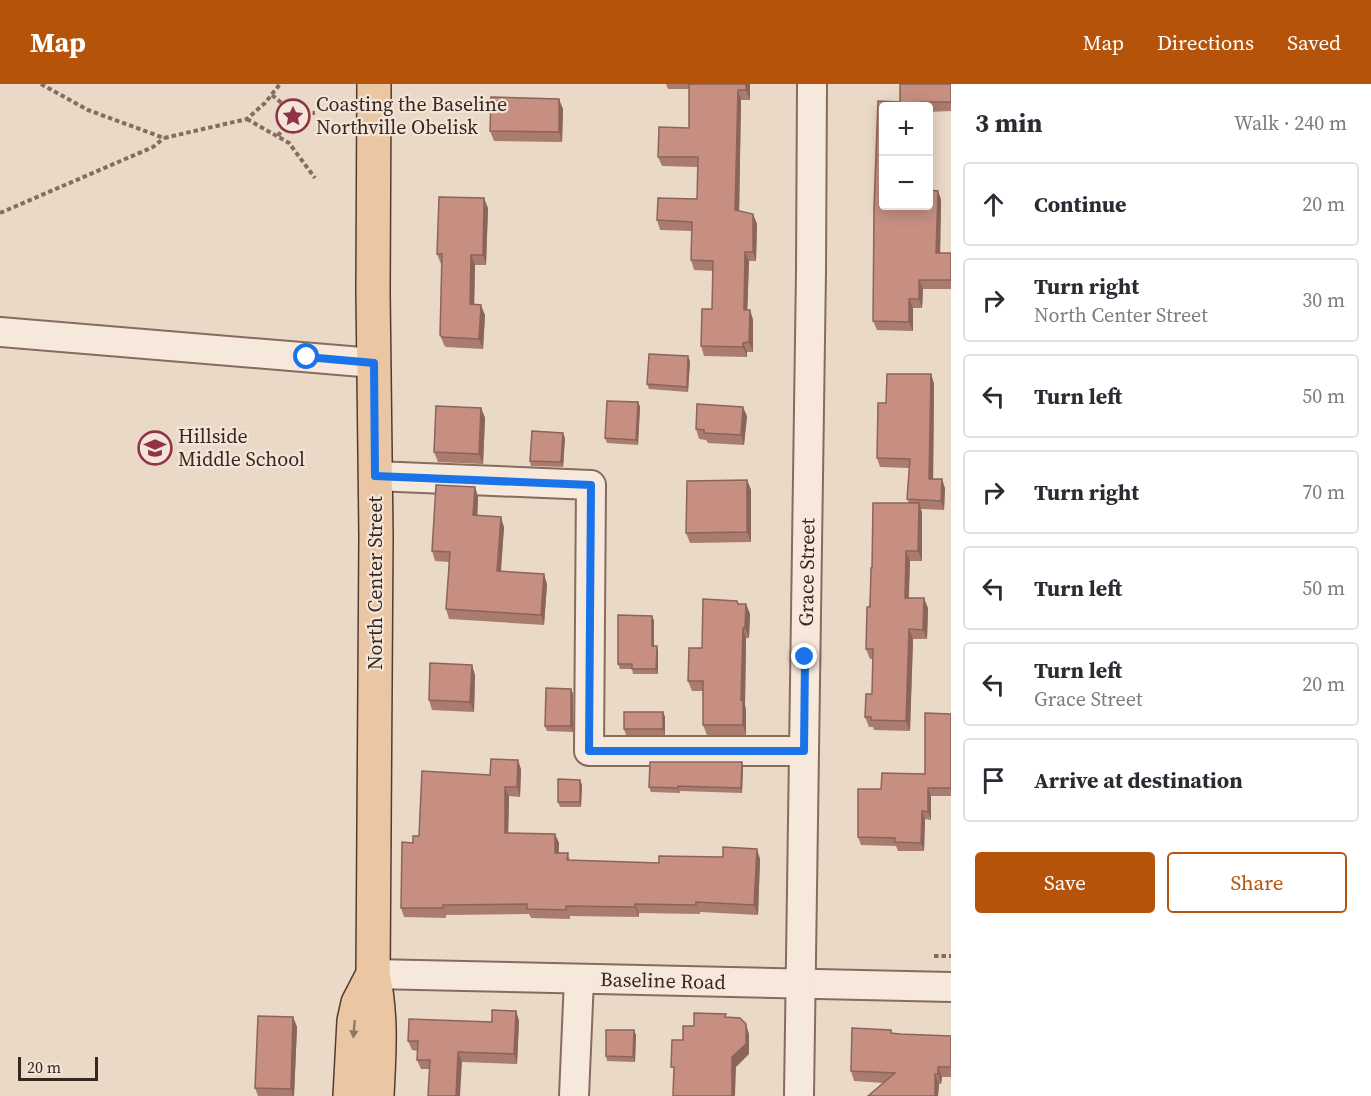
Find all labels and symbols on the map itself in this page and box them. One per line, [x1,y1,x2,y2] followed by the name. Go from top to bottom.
[316,90,507,141] place label: Coasting the Baseline Northville Obelisk
[275,98,311,134] place icon: Coasting the Baseline Northville Obelisk
[293,343,319,369] route start
[178,422,305,473] place label: Hillside Middle School
[137,430,173,466] school or university icon: Hillside Middle School
[361,496,389,670] street label: North Center Street
[792,517,821,626] street label: Grace Street
[791,643,817,669] route end
[600,965,727,996] street label: Baseline Road
[349,1019,358,1038] one-way arrow
[18,1054,98,1082] scale bar

